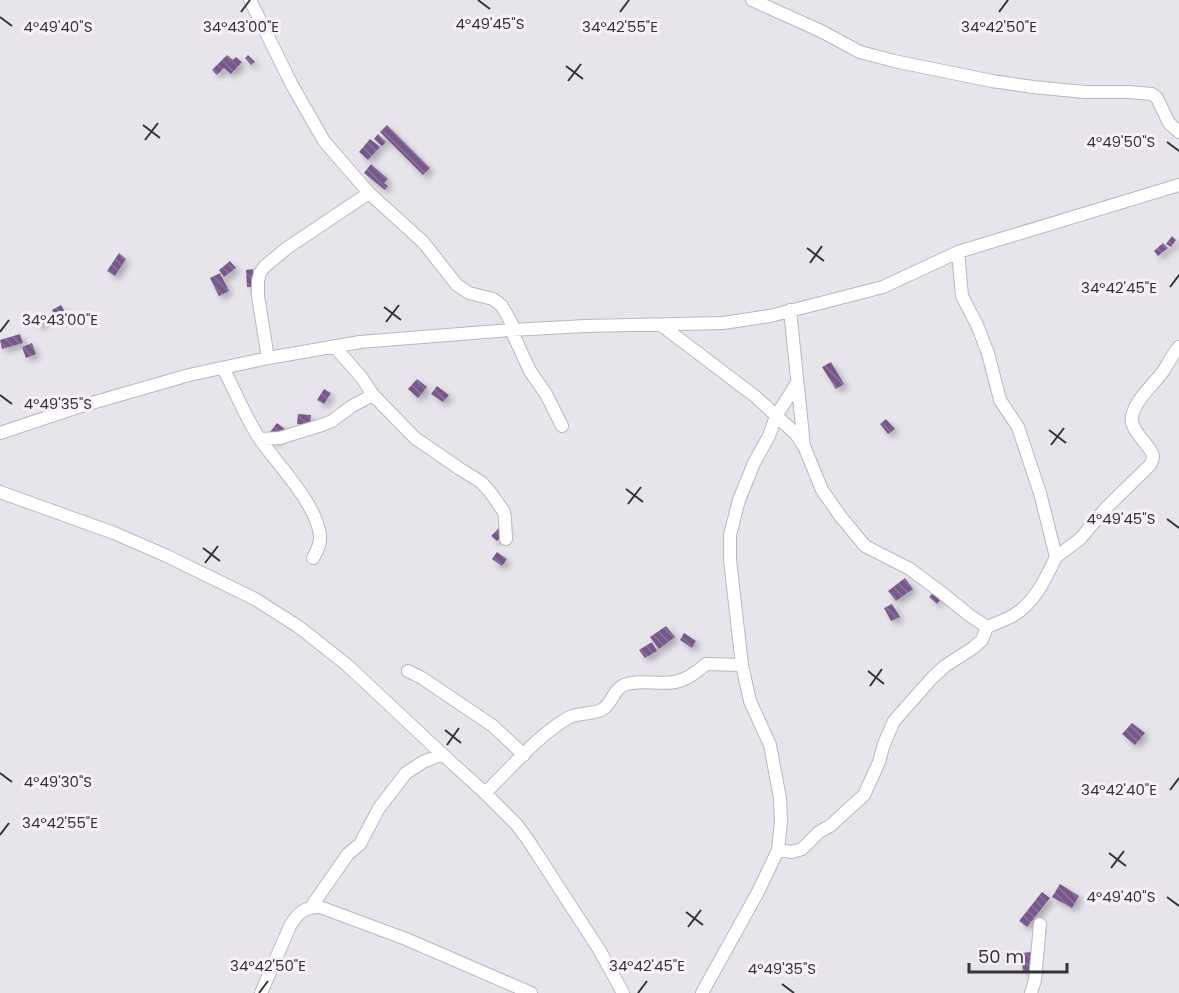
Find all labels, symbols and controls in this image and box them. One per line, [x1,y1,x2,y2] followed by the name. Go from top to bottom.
[456,13,524,34] text: 4°49'45"S
[24,16,92,37] text: 4°49'40"S
[203,16,279,37] text: 34°43'00"E
[582,16,658,37] text: 34°42'55"E
[961,16,1037,37] text: 34°42'50"E
[1087,131,1155,152] text: 4°49'50"S
[1081,277,1157,298] text: 34°42'45"E
[22,309,98,330] text: 34°43'00"E
[24,393,92,414] text: 4°49'35"S
[1087,508,1155,529] text: 4°49'45"S
[24,771,92,792] text: 4°49'30"S
[1081,779,1157,800] text: 34°42'40"E
[22,812,98,833] text: 34°42'55"E
[1087,886,1155,907] text: 4°49'40"S
[969,936,1066,974] scale bar
[978,944,1024,969] text: 50 m
[230,955,306,976] text: 34°42'50"E
[609,955,685,976] text: 34°42'45"E
[748,958,816,979] text: 4°49'35"S

